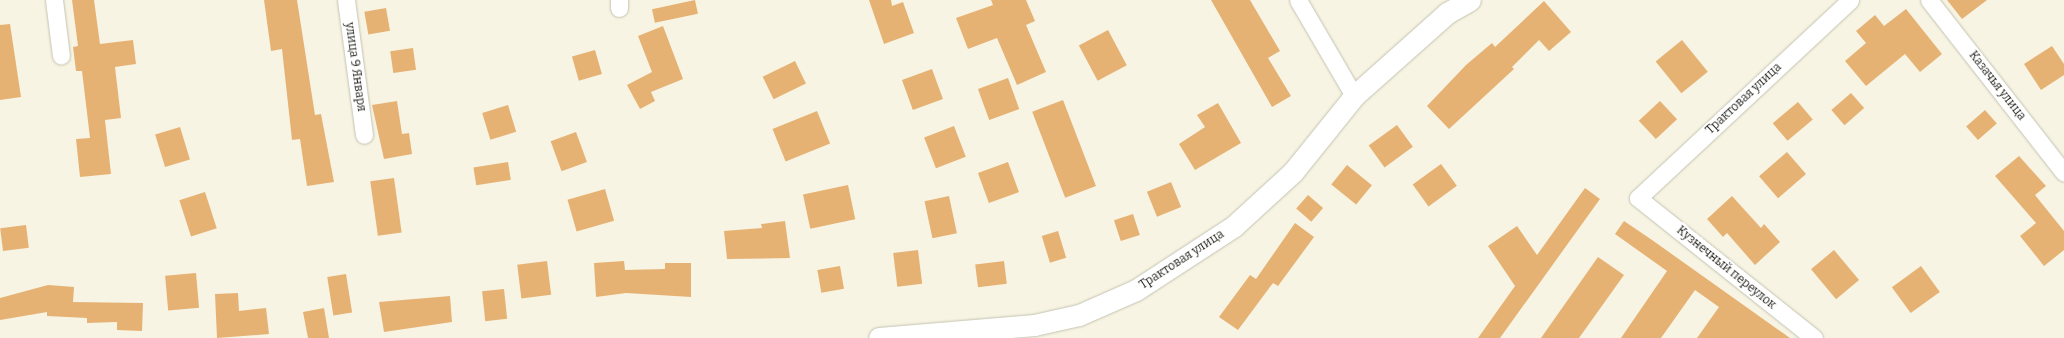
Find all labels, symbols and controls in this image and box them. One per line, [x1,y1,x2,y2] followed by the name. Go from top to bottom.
[342,21,368,113] street label: улица 9 Января
[1966,49,2028,123] street label: Казачья улица
[1703,60,1785,138] street label: Трактовая улица
[1673,223,1779,313] street label: Кузнечный переулок
[1137,227,1227,293] street label: Трактовая улица

